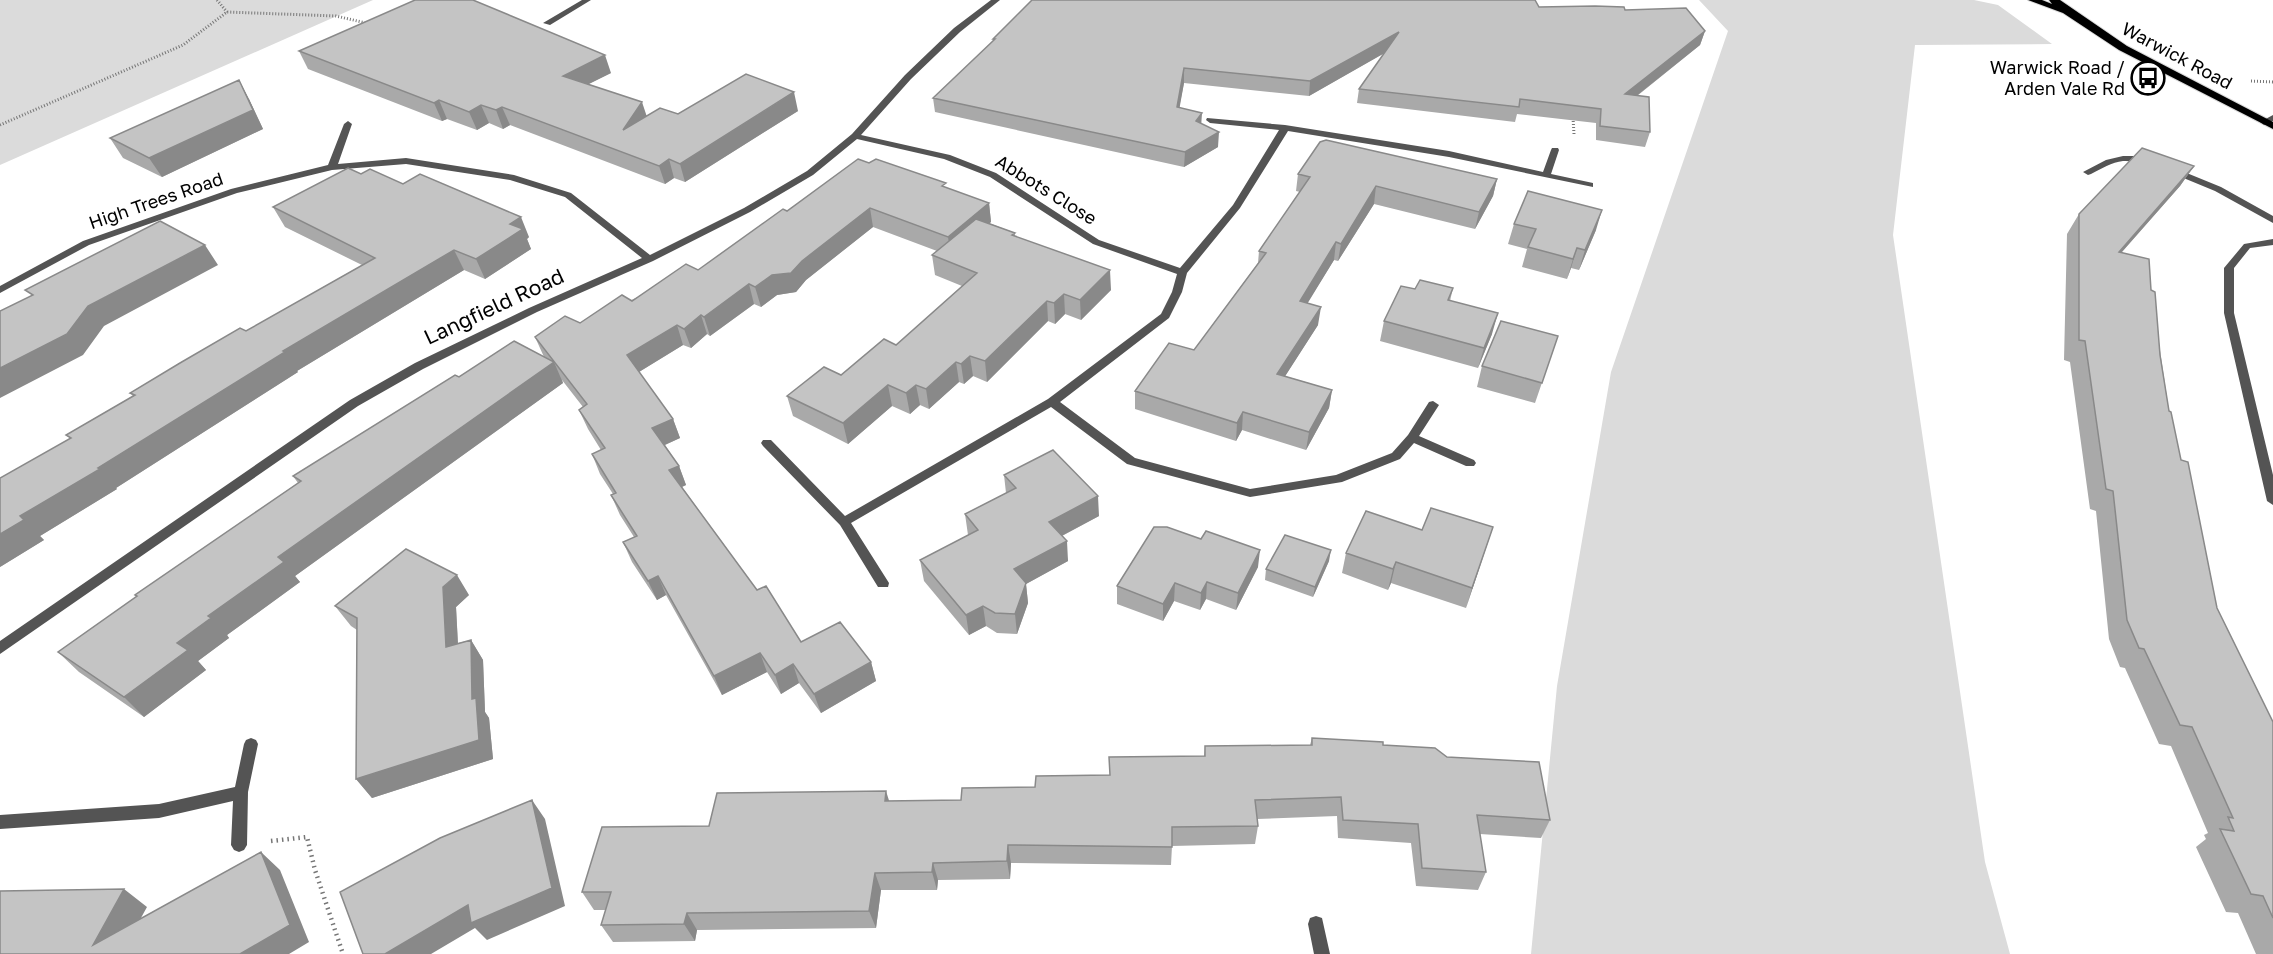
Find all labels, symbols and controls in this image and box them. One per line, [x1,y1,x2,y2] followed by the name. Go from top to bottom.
[2118,17,2237,93] street label: Warwick Road
[1990,56,2125,99] place label: Warwick Road / Arden Vale Rd
[2130,60,2166,96] bus stop icon: Warwick Road / Arden Vale Rd
[992,149,1101,229] street label: Abbots Close
[86,167,226,233] street label: High Trees Road
[419,262,568,350] street label: Langfield Road

